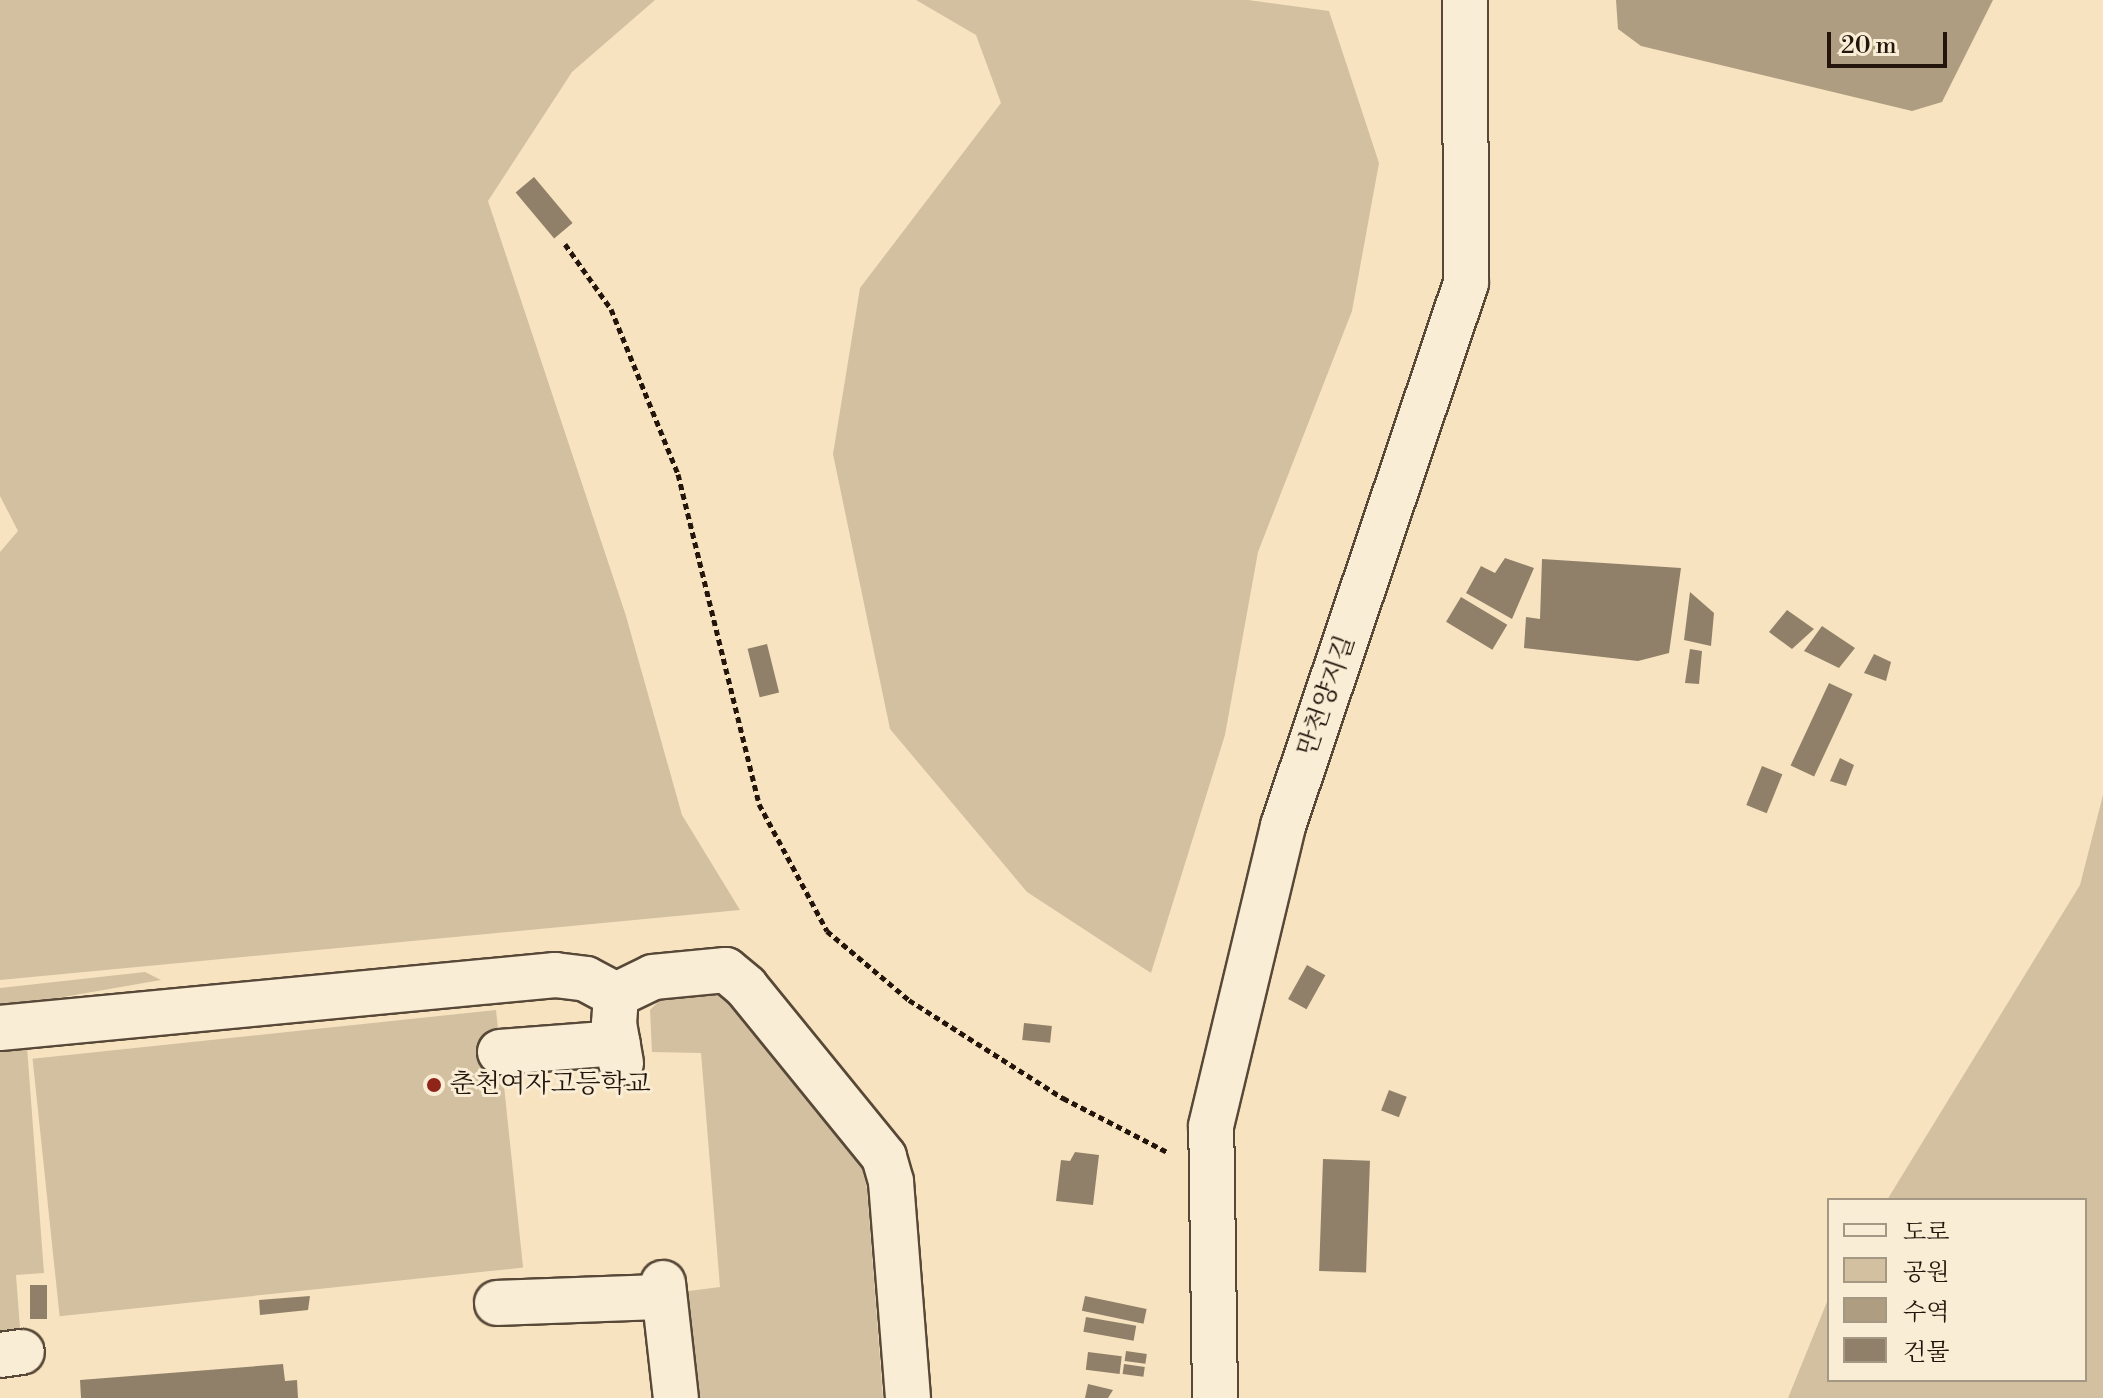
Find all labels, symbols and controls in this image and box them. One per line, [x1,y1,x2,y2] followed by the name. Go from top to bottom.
[1831,16,1951,66] scale bar
[1841,31,1897,61] text: 20 m
[1292,632,1362,760] street label: 만천양지길
[450,1069,651,1101] place label: 춘천여자고등학교
[425,1076,443,1094] marker: 춘천여자고등학교
[1827,1198,2087,1382] legend
[1903,1218,1949,1248] text: 도로
[1903,1258,1949,1288] text: 공원
[1903,1298,1949,1328] text: 수역
[1903,1338,1949,1368] text: 건물

